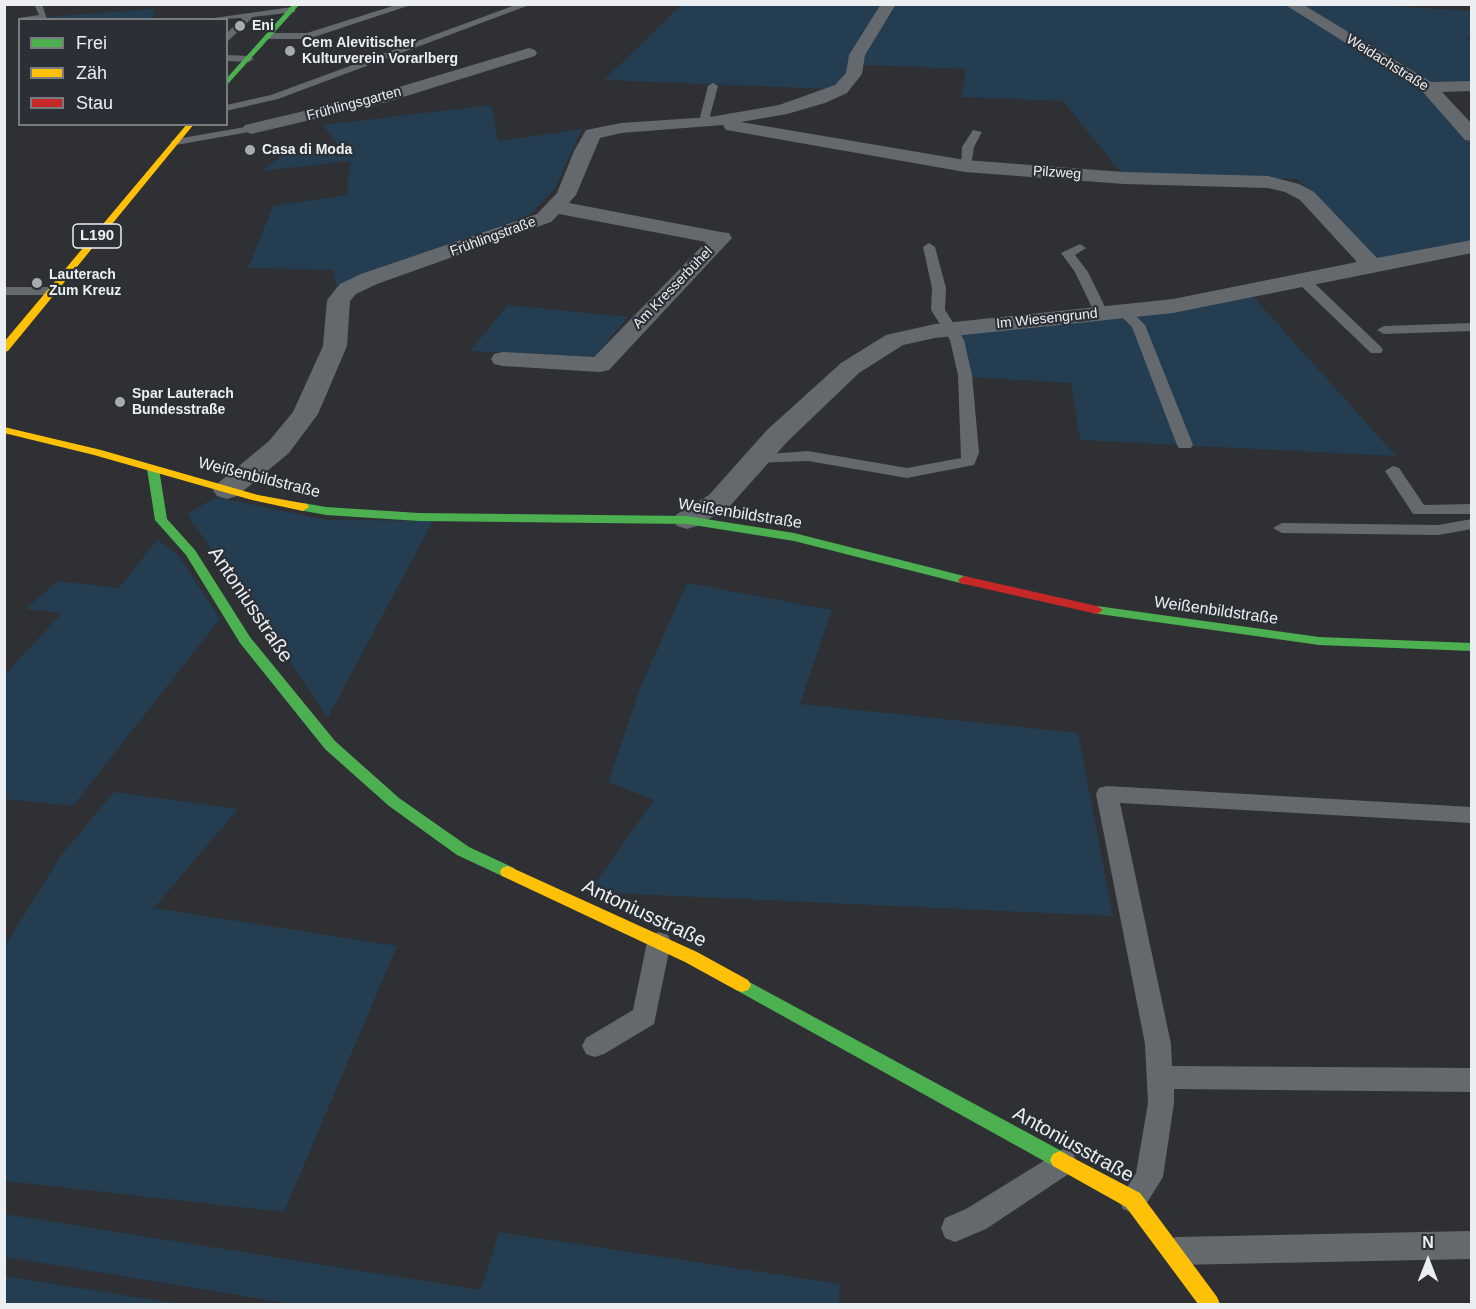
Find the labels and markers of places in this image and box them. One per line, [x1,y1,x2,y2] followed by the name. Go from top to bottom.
[252,18,274,34] place label: Eni
[233,19,247,33] marker: Eni
[302,35,458,68] place label: Cem Alevitischer Kulturverein Vorarlberg
[283,44,297,58] marker: Cem Alevitischer Kulturverein Vorarlberg
[262,142,352,158] place label: Casa di Moda
[243,143,257,157] marker: Casa di Moda
[49,267,121,300] place label: Lauterach Zum Kreuz
[30,276,44,290] marker: Lauterach Zum Kreuz
[132,386,234,418] place label: Spar Lauterach Bundesstraße
[113,395,127,409] marker: Spar Lauterach Bundesstraße

